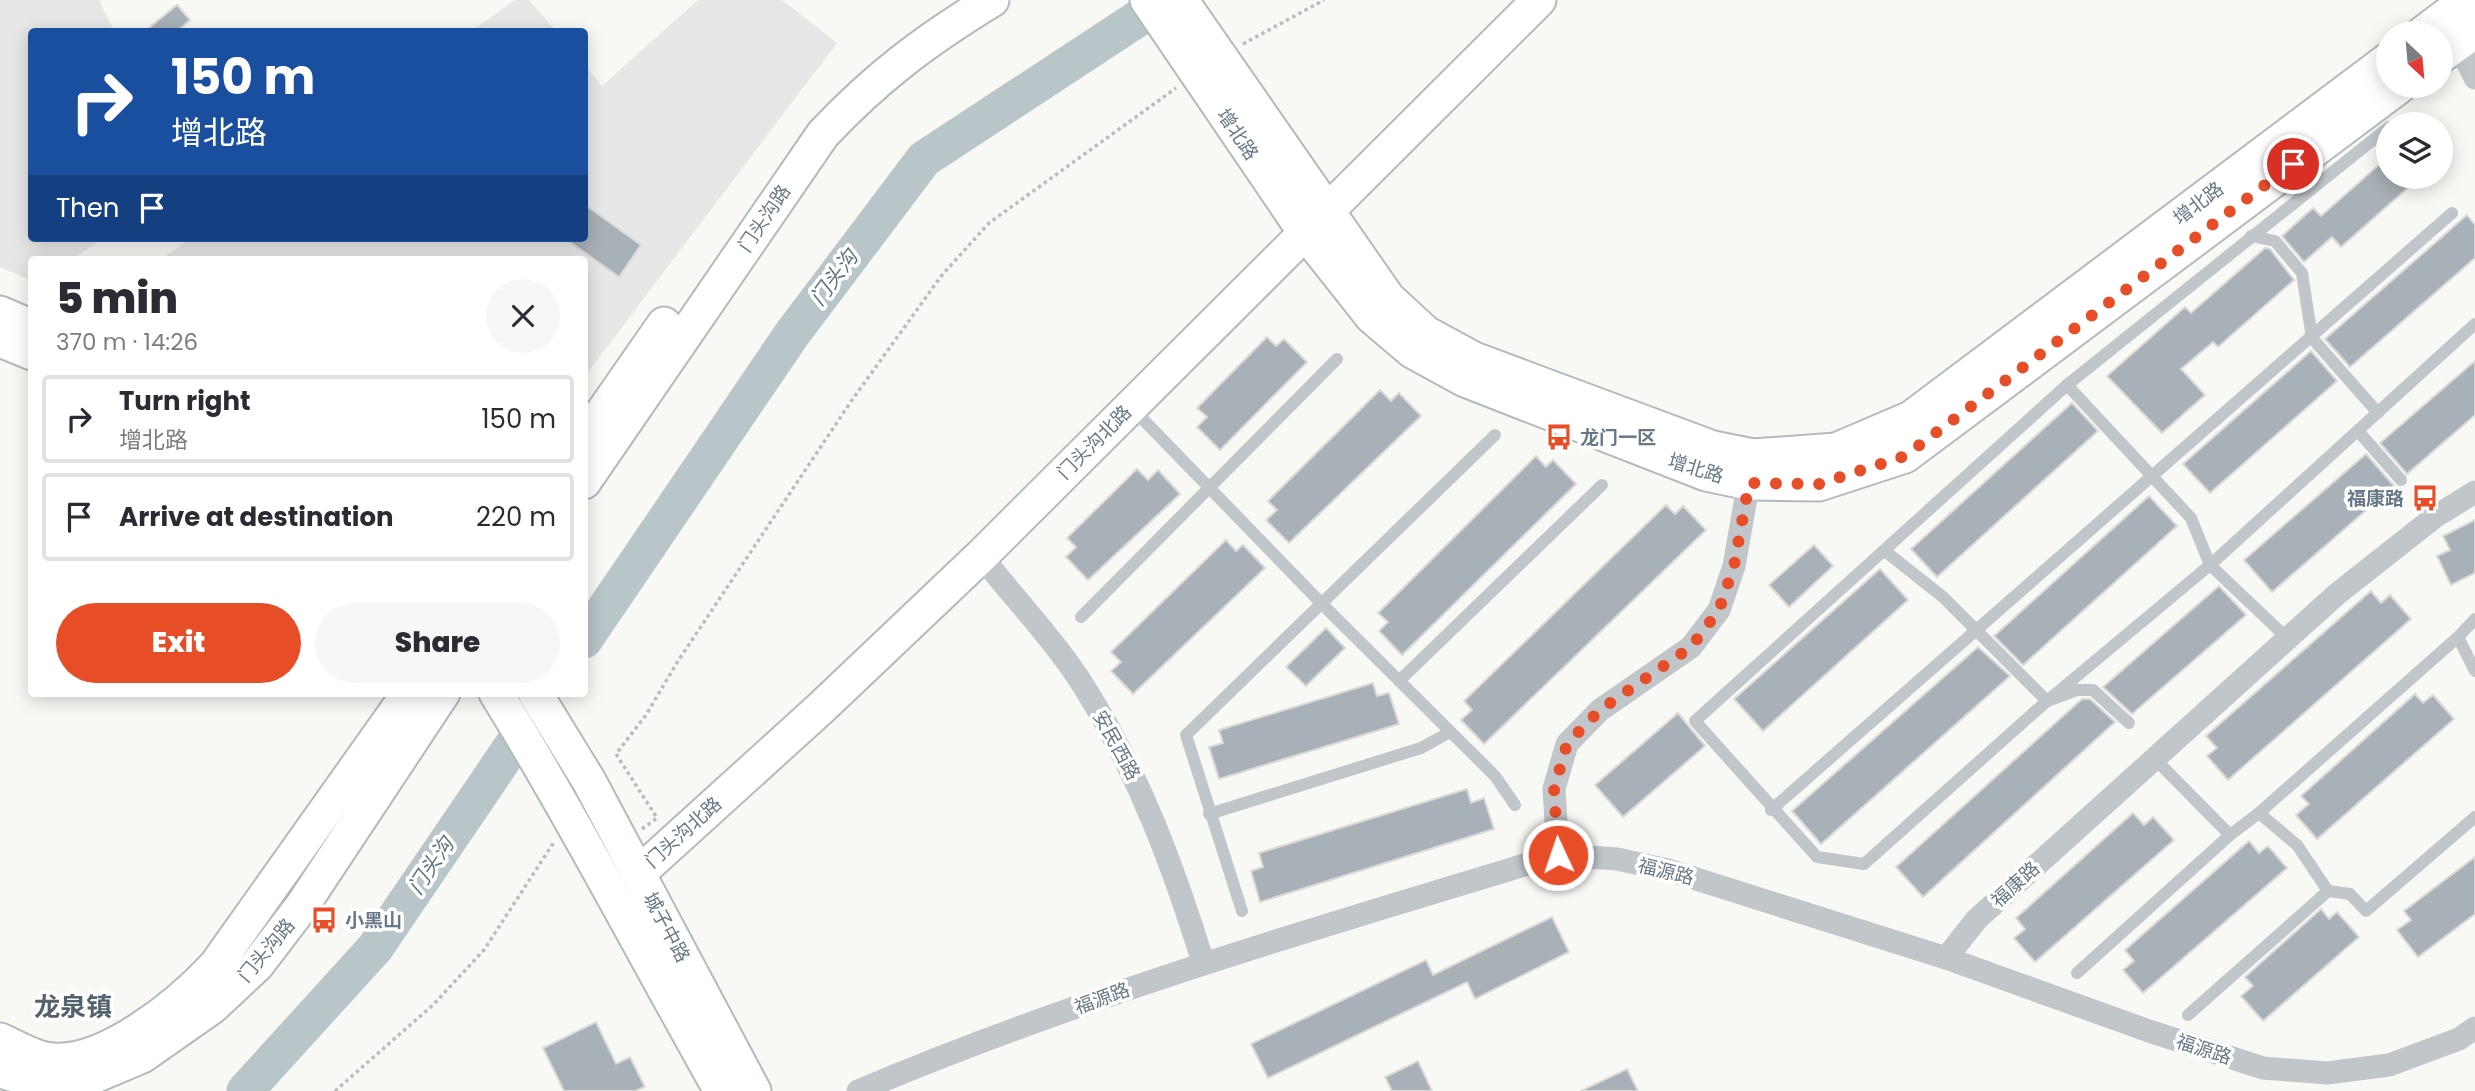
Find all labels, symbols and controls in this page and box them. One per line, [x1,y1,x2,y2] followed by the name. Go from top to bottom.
[2376,21,2454,98] north arrow
[2376,21,2453,189] map controls
[171,43,316,111] text: 150 m
[56,56,147,147] icon: right
[1210,103,1265,165] street label: 增北路
[171,110,267,155] text: 增北路
[2376,112,2453,189] button: layers
[2263,134,2323,194] pin
[2274,145,2312,183] icon: arrive
[2167,175,2229,231] street label: 增北路
[732,179,797,257] street label: 门头沟路
[133,189,171,227] icon: arrive
[56,190,119,226] text: Then
[803,242,865,312] water label: 门头沟
[56,269,178,328] text: 5 min
[486,279,560,353] button: close
[56,326,198,358] text: 370 m · 14:26
[119,383,251,419] text: Turn right
[1051,399,1137,485] street label: 门头沟北路
[60,400,98,438] icon: right
[481,401,556,437] text: 150 m
[1544,422,1574,452] bus stop icon: 龙门一区
[119,424,188,456] text: 增北路
[1580,424,1656,451] place label: 龙门一区
[1665,447,1727,490] street label: 增北路
[2410,483,2440,513] bus stop icon: 福康路
[2347,485,2404,512] place label: 福康路
[60,498,98,536] icon: arrive
[119,499,394,535] text: Arrive at destination
[476,499,556,535] text: 220 m
[56,603,301,683] button: Exit
[315,603,560,683] button: Share
[1086,705,1147,785] street label: 安民西路
[639,791,728,874] street label: 门头沟北路
[1521,818,1595,892] position arrow
[401,830,461,900] water label: 门头沟
[1635,851,1697,891] street label: 福源路
[1985,855,2046,913] street label: 福康路
[637,887,696,967] street label: 城子中路
[309,905,339,935] bus stop icon: 小黑山
[345,907,402,934] place label: 小黑山
[232,913,301,988] street label: 门头沟路
[1071,976,1134,1021] street label: 福源路
[34,989,112,1025] district label: 龙泉镇
[2173,1028,2235,1071] street label: 福源路

